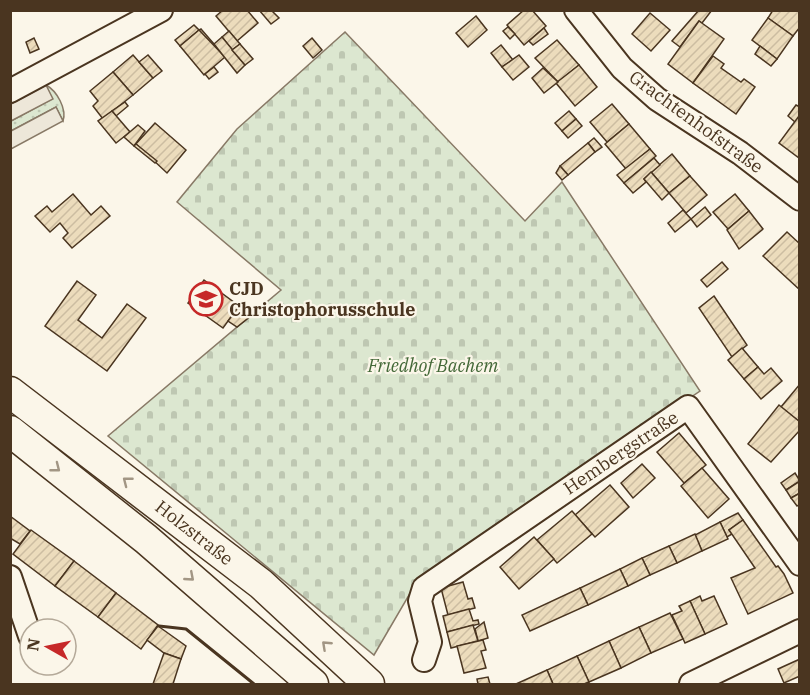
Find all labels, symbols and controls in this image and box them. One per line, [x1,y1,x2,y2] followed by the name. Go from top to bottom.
[625,65,768,178] street label: Grachtenhofstraße
[229,277,415,321] place label: CJD Christophorusschule
[188,281,224,317] school or university icon: CJD Christophorusschule
[367,354,498,377] park label: Friedhof Bachem
[559,406,682,499] street label: Hembergstraße
[50,460,61,471] one-way arrow
[123,477,134,488] one-way arrow
[151,495,238,570] street label: Holzstraße
[183,570,194,581] one-way arrow
[18,617,78,677] north arrow
[22,637,44,652] text: N
[322,641,332,652] one-way arrow

